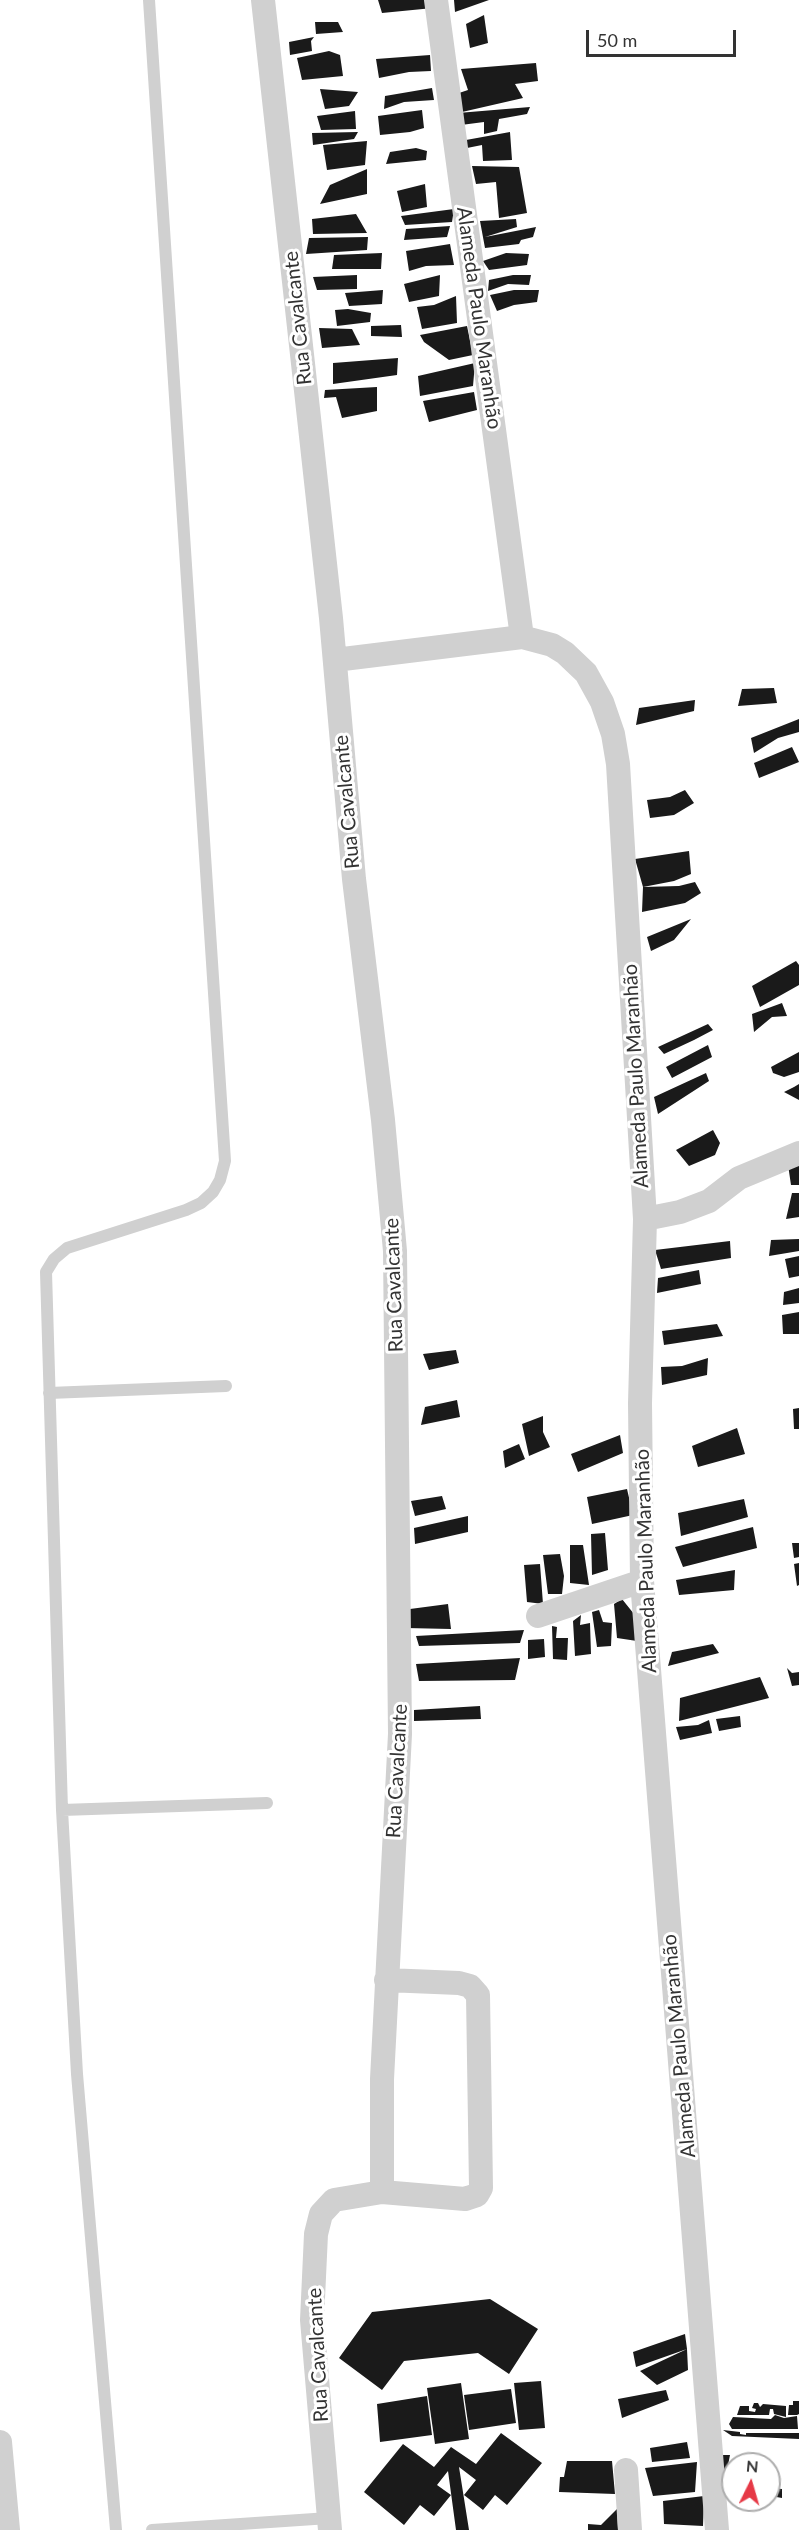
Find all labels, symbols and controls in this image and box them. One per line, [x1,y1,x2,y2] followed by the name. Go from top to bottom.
[589,18,739,56] scale bar
[597,29,637,51] text: 50 m
[452,205,506,431] street label: Alameda Paulo Maranhão
[279,250,317,386] street label: Rua Cavalcante
[329,734,365,870] street label: Rua Cavalcante
[618,963,654,1189] street label: Alameda Paulo Maranhão
[380,1217,408,1353] street label: Rua Cavalcante
[630,1449,662,1673] street label: Alameda Paulo Maranhão
[382,1703,412,1839] street label: Rua Cavalcante
[657,1933,701,2159] street label: Alameda Paulo Maranhão
[303,2287,333,2423] street label: Rua Cavalcante
[721,2452,781,2512] north arrow
[745,2456,759,2476] text: N

